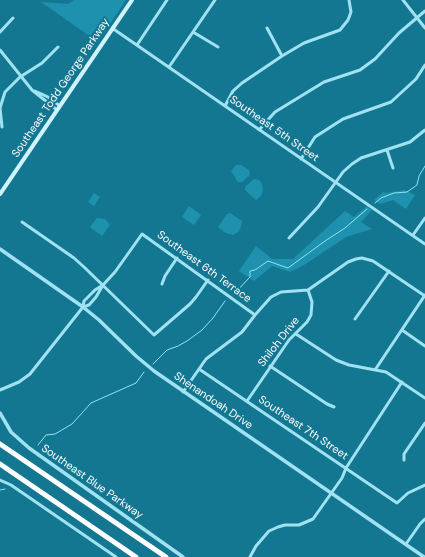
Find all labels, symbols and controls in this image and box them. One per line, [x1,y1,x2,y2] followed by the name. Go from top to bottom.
[9,16,113,160] street label: Southeast Todd George Parkway
[227,93,321,165] street label: Southeast 5th Street
[154,228,254,306] street label: Southeast 6th Terrace
[255,314,303,370] street label: Shiloh Drive
[171,370,255,432] street label: Shenandoah Drive
[256,393,350,463] street label: Southeast 7th Street
[39,442,145,522] street label: Southeast Blue Parkway

